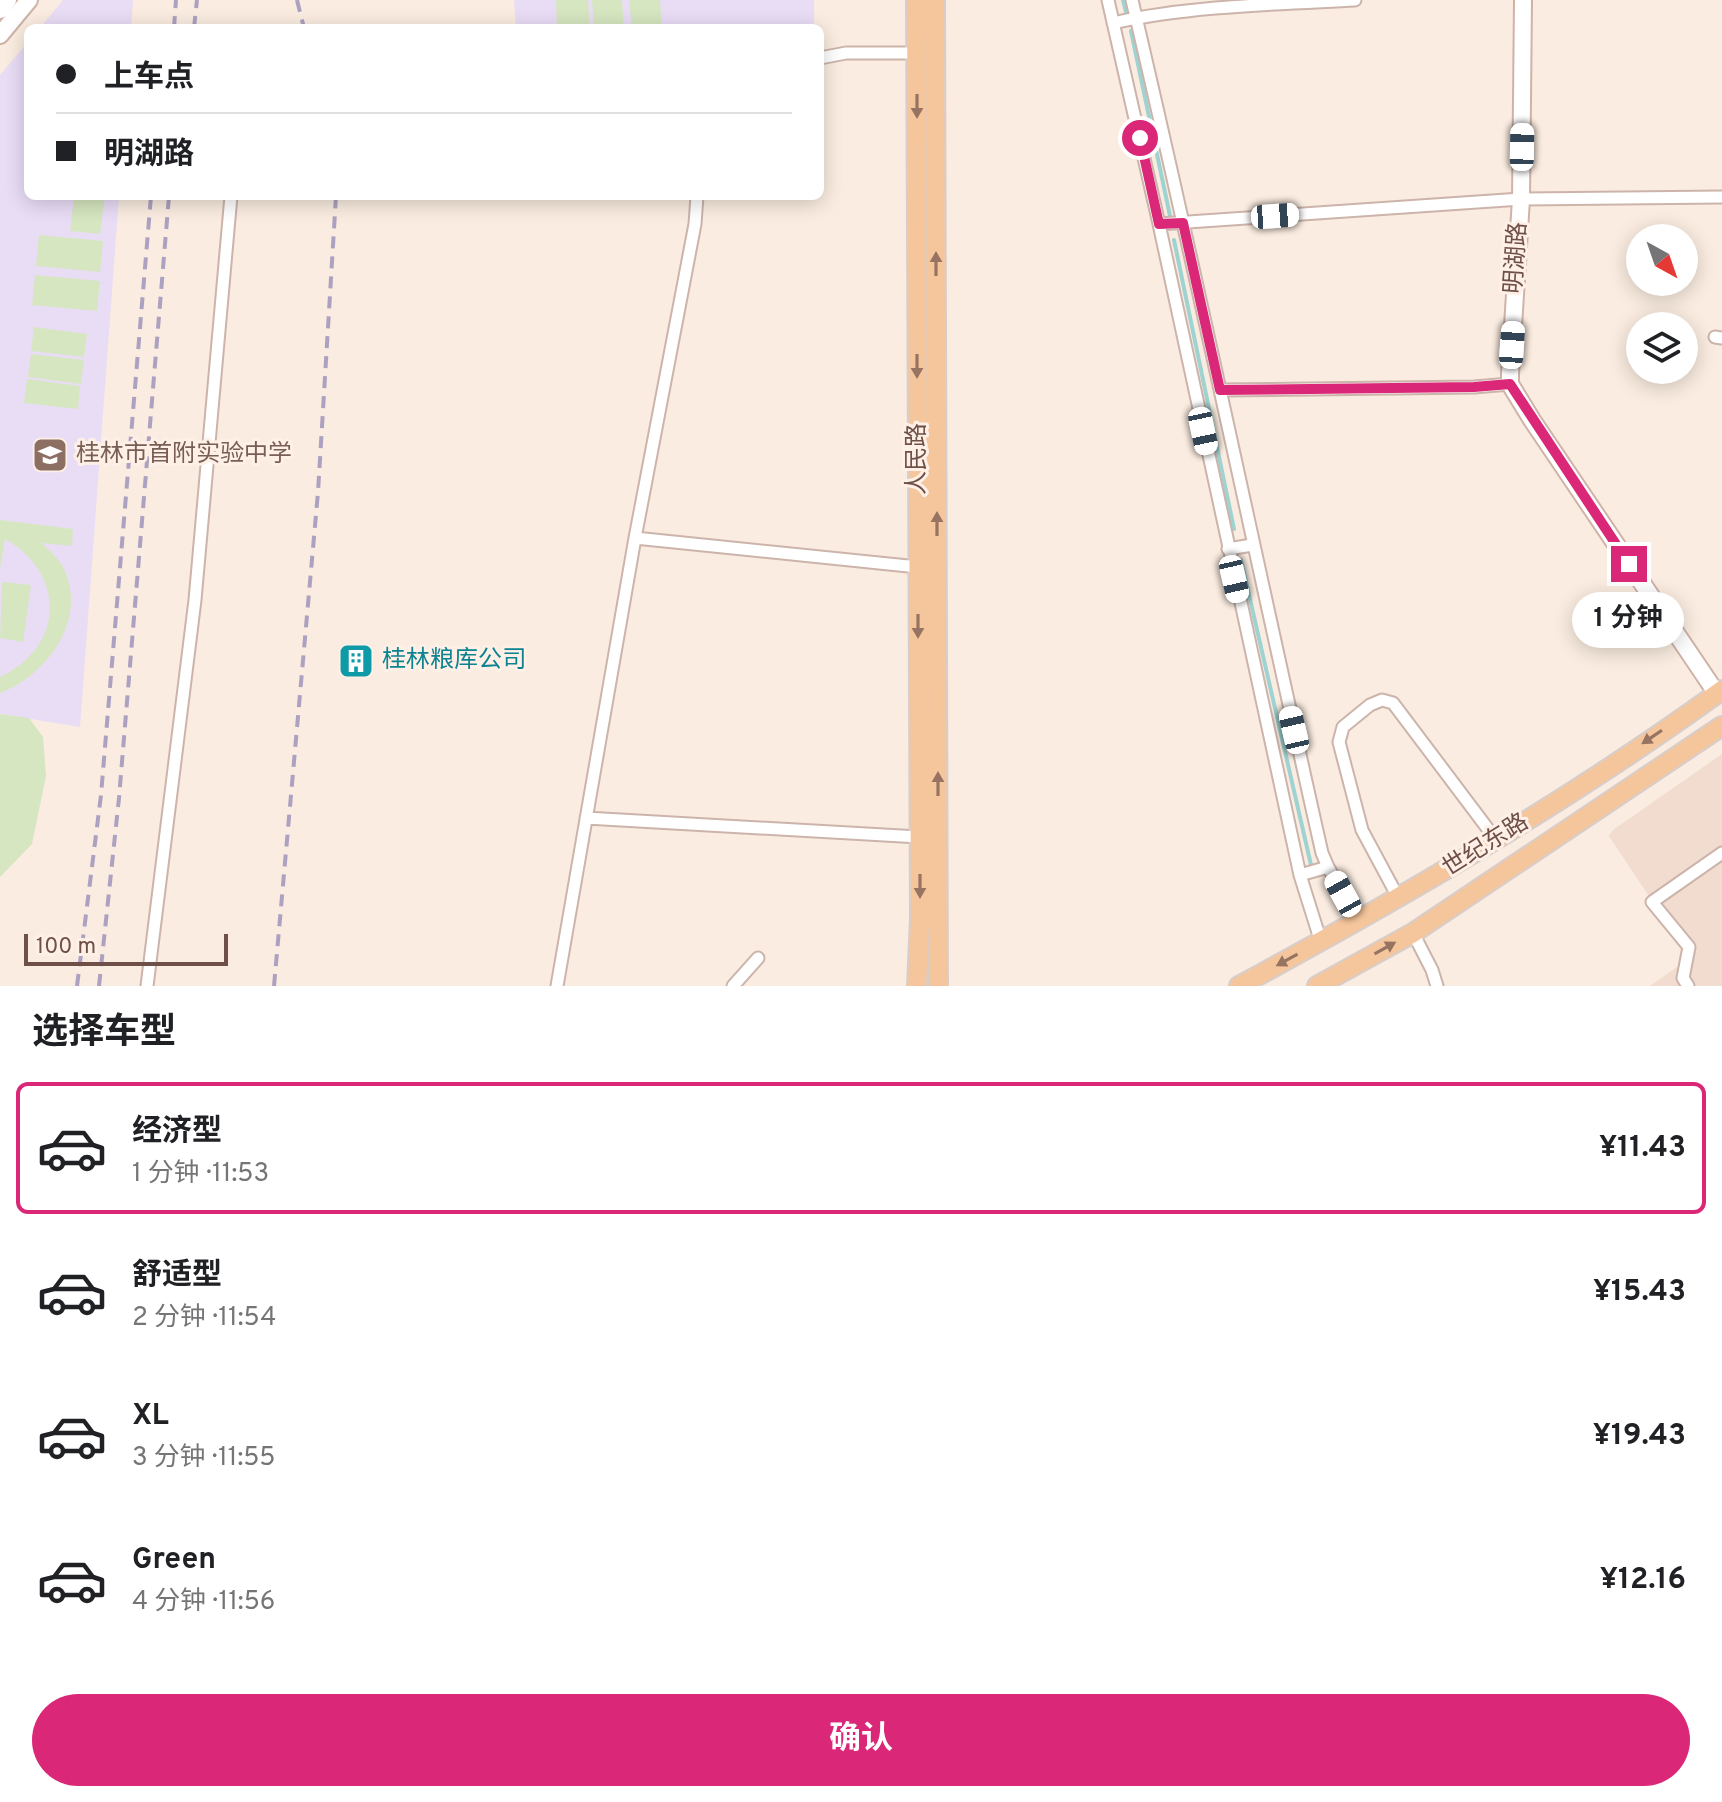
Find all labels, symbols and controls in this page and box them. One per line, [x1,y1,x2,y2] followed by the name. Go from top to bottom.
[104,60,194,97] text: 上车点
[911,94,923,119] one-way arrow
[1122,120,1158,156] route start
[1510,123,1534,171] car
[104,137,194,174] text: 明湖路
[1250,202,1300,230] car
[1500,221,1534,295] street label: 明湖路
[1626,224,1698,296] north arrow
[1626,224,1698,384] map controls
[930,251,942,276] one-way arrow
[1626,312,1698,384] button: layers
[1498,320,1526,370] car
[911,354,923,379] one-way arrow
[1186,405,1220,457] car
[903,423,933,495] street label: 人民路
[31,436,69,474] school or university icon: 桂林市首附实验中学
[76,440,292,470] place label: 桂林市首附实验中学
[931,511,943,536] one-way arrow
[1611,546,1647,582] route end
[1217,553,1251,605] car
[1573,592,1685,648] callout: 1 分钟
[1594,603,1662,636] text: 1 分钟
[912,614,924,639] one-way arrow
[337,642,375,680] building icon: 桂林粮库公司
[382,646,526,676] place label: 桂林粮库公司
[1277,704,1311,756] car
[1641,729,1663,744] one-way arrow
[932,771,944,796] one-way arrow
[1437,808,1535,884] street label: 世纪东路
[1321,867,1365,921] car
[914,874,926,899] one-way arrow
[24,930,228,966] scale bar
[36,934,96,961] text: 100 m
[1374,942,1396,956] one-way arrow
[1276,953,1298,967] one-way arrow
[32,1011,176,1057] text: 选择车型
[36,1112,108,1184] icon: car
[132,1114,222,1151] text: 经济型
[1599,1130,1686,1167] text: ¥11.43
[132,1158,269,1191] text: 1 分钟 · 11:53
[36,1256,108,1328] icon: car
[132,1258,222,1295] text: 舒适型
[1593,1274,1686,1311] text: ¥15.43
[132,1302,276,1335] text: 2 分钟 · 11:54
[132,1398,169,1435] text: XL
[36,1400,108,1472] icon: car
[1593,1418,1686,1455] text: ¥19.43
[132,1442,276,1475] text: 3 分钟 · 11:55
[132,1542,216,1579] text: Green
[36,1544,108,1616] icon: car
[1600,1562,1686,1599] text: ¥12.16
[132,1586,275,1619] text: 4 分钟 · 11:56
[32,1694,1690,1786] button: 确认

